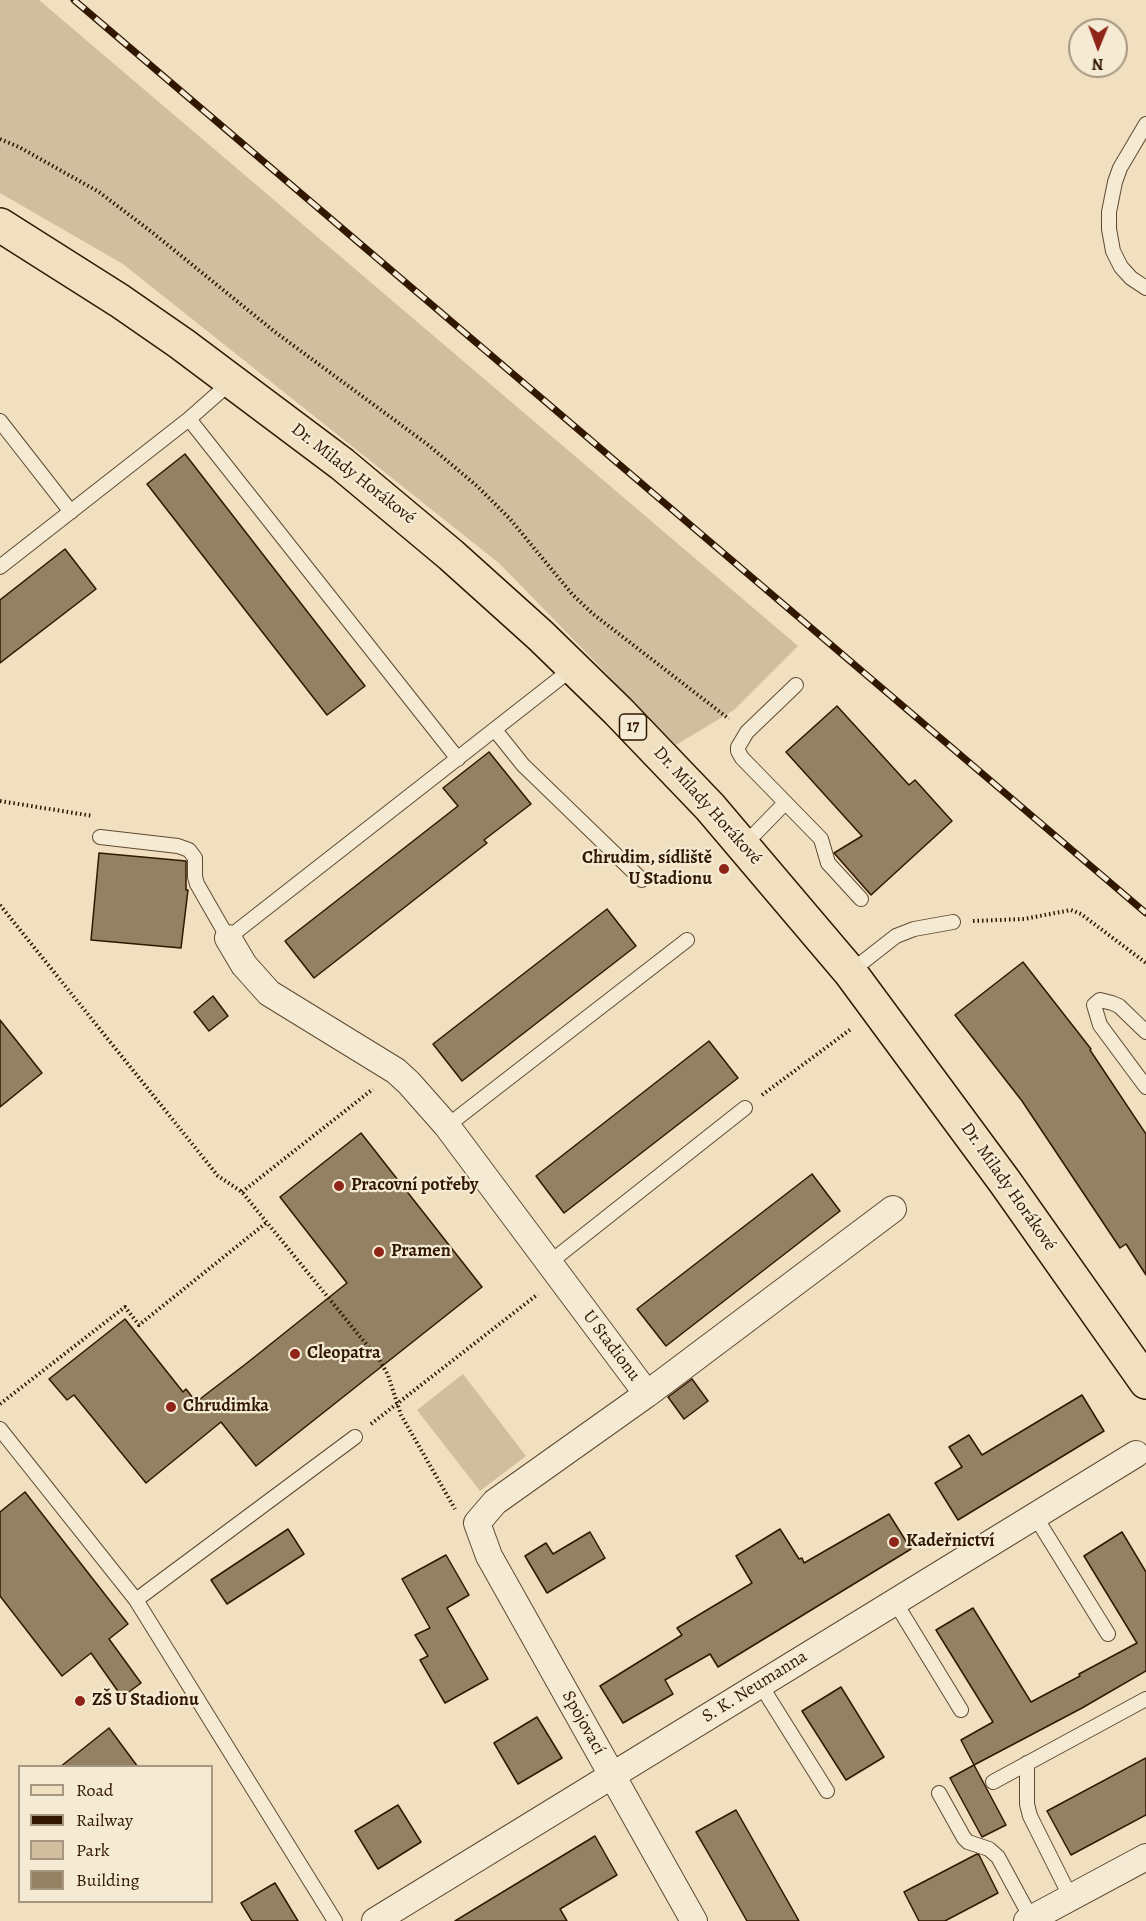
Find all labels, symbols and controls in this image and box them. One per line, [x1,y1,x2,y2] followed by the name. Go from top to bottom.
[1068,18,1128,78] north arrow
[1092,53,1104,75] text: N
[287,419,419,529] street label: Dr. Milady Horákové
[620,714,646,740] road number: 17
[648,742,766,870] street label: Dr. Milady Horákové
[582,848,712,890] place label: Chrudim, sídliště U Stadionu
[717,862,731,876] marker: Chrudim, sídliště U Stadionu
[956,1119,1060,1255] street label: Dr. Milady Horákové
[351,1175,478,1197] place label: Pracovní potřeby
[332,1179,346,1193] marker: Pracovní potřeby
[391,1241,451,1263] place label: Pramen
[372,1245,386,1259] marker: Pramen
[577,1306,645,1386] street label: U Stadionu
[307,1343,381,1365] place label: Cleopatra
[288,1347,302,1361] marker: Cleopatra
[183,1396,269,1418] place label: Chrudimka
[164,1400,178,1414] marker: Chrudimka
[906,1531,994,1553] place label: Kadeřnictví
[887,1535,901,1549] marker: Kadeřnictví
[699,1646,811,1728] street label: S. K. Neumanna
[557,1687,609,1759] street label: Spojovací
[92,1690,199,1712] place label: ZŠ U Stadionu
[73,1694,87,1708] marker: ZŠ U Stadionu
[18,1765,213,1903] legend
[76,1778,113,1802] text: Road
[76,1808,133,1832] text: Railway
[76,1838,110,1862] text: Park
[76,1868,140,1892] text: Building

